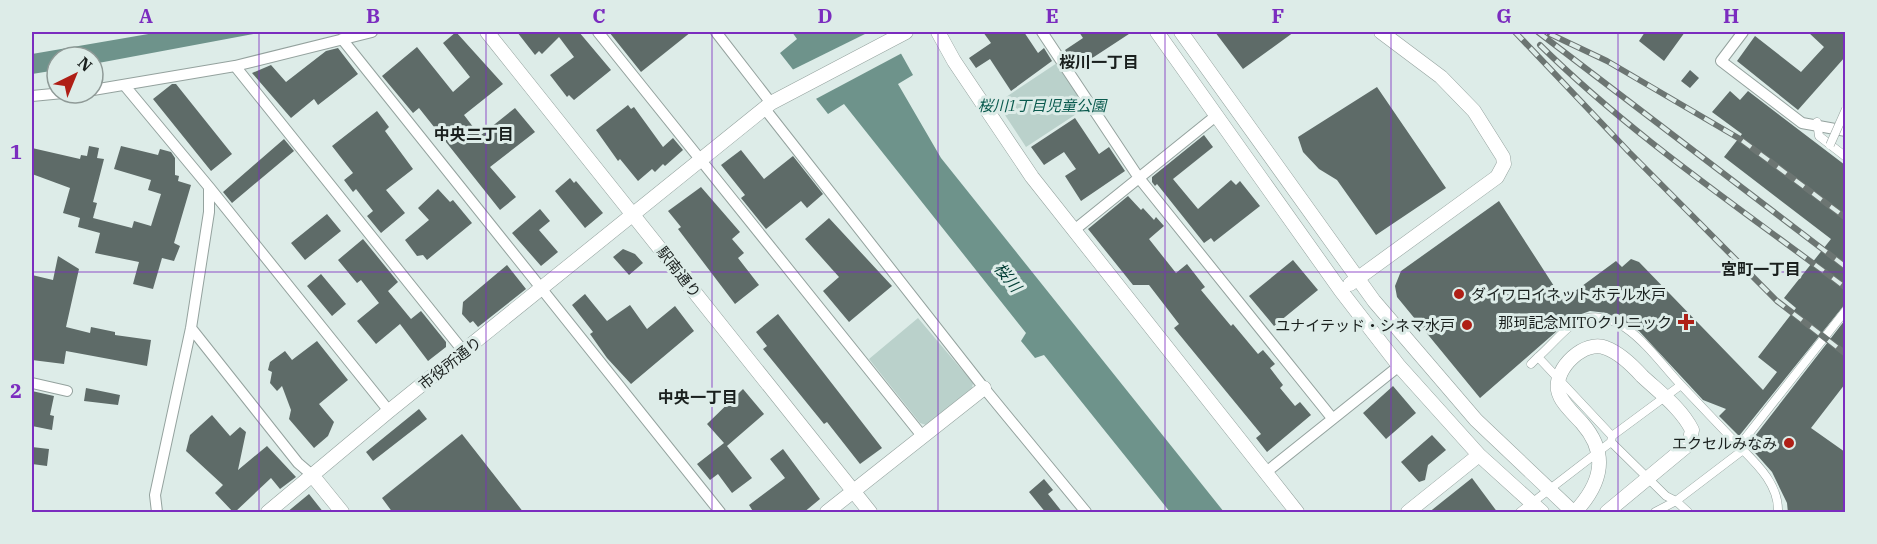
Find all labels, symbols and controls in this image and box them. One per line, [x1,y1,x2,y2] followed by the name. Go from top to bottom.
[139,2,153,29] text: A
[366,2,380,29] text: B
[592,2,606,29] text: C
[817,2,833,29] text: D
[1045,2,1059,29] text: E
[1272,2,1284,29] text: F
[1496,2,1512,29] text: G
[1723,2,1739,29] text: H
[45,45,105,105] north arrow
[74,52,97,76] text: N
[1059,52,1139,72] district label: 桜川一丁目
[978,96,1108,115] park label: 桜川1丁目児童公園
[434,124,514,144] district label: 中央二丁目
[10,138,22,165] text: 1
[653,243,705,301] street label: 駅南通り
[990,258,1027,297] water label: 桜川
[1721,259,1801,279] district label: 宮町一丁目
[1471,285,1666,304] place label: ダイワロイネットホテル水戸
[1452,287,1466,301] marker: ダイワロイネットホテル水戸
[1498,313,1672,332] place label: 那珂記念MITOクリニック
[1677,313,1695,331] marker: 那珂記念MITOクリニック
[1275,316,1455,335] place label: ユナイテッド・シネマ水戸
[1460,318,1474,332] marker: ユナイテッド・シネマ水戸
[415,332,485,394] street label: 市役所通り
[10,377,22,404] text: 2
[658,387,738,407] district label: 中央一丁目
[1672,434,1777,453] place label: エクセルみなみ
[1782,436,1796,450] marker: エクセルみなみ

